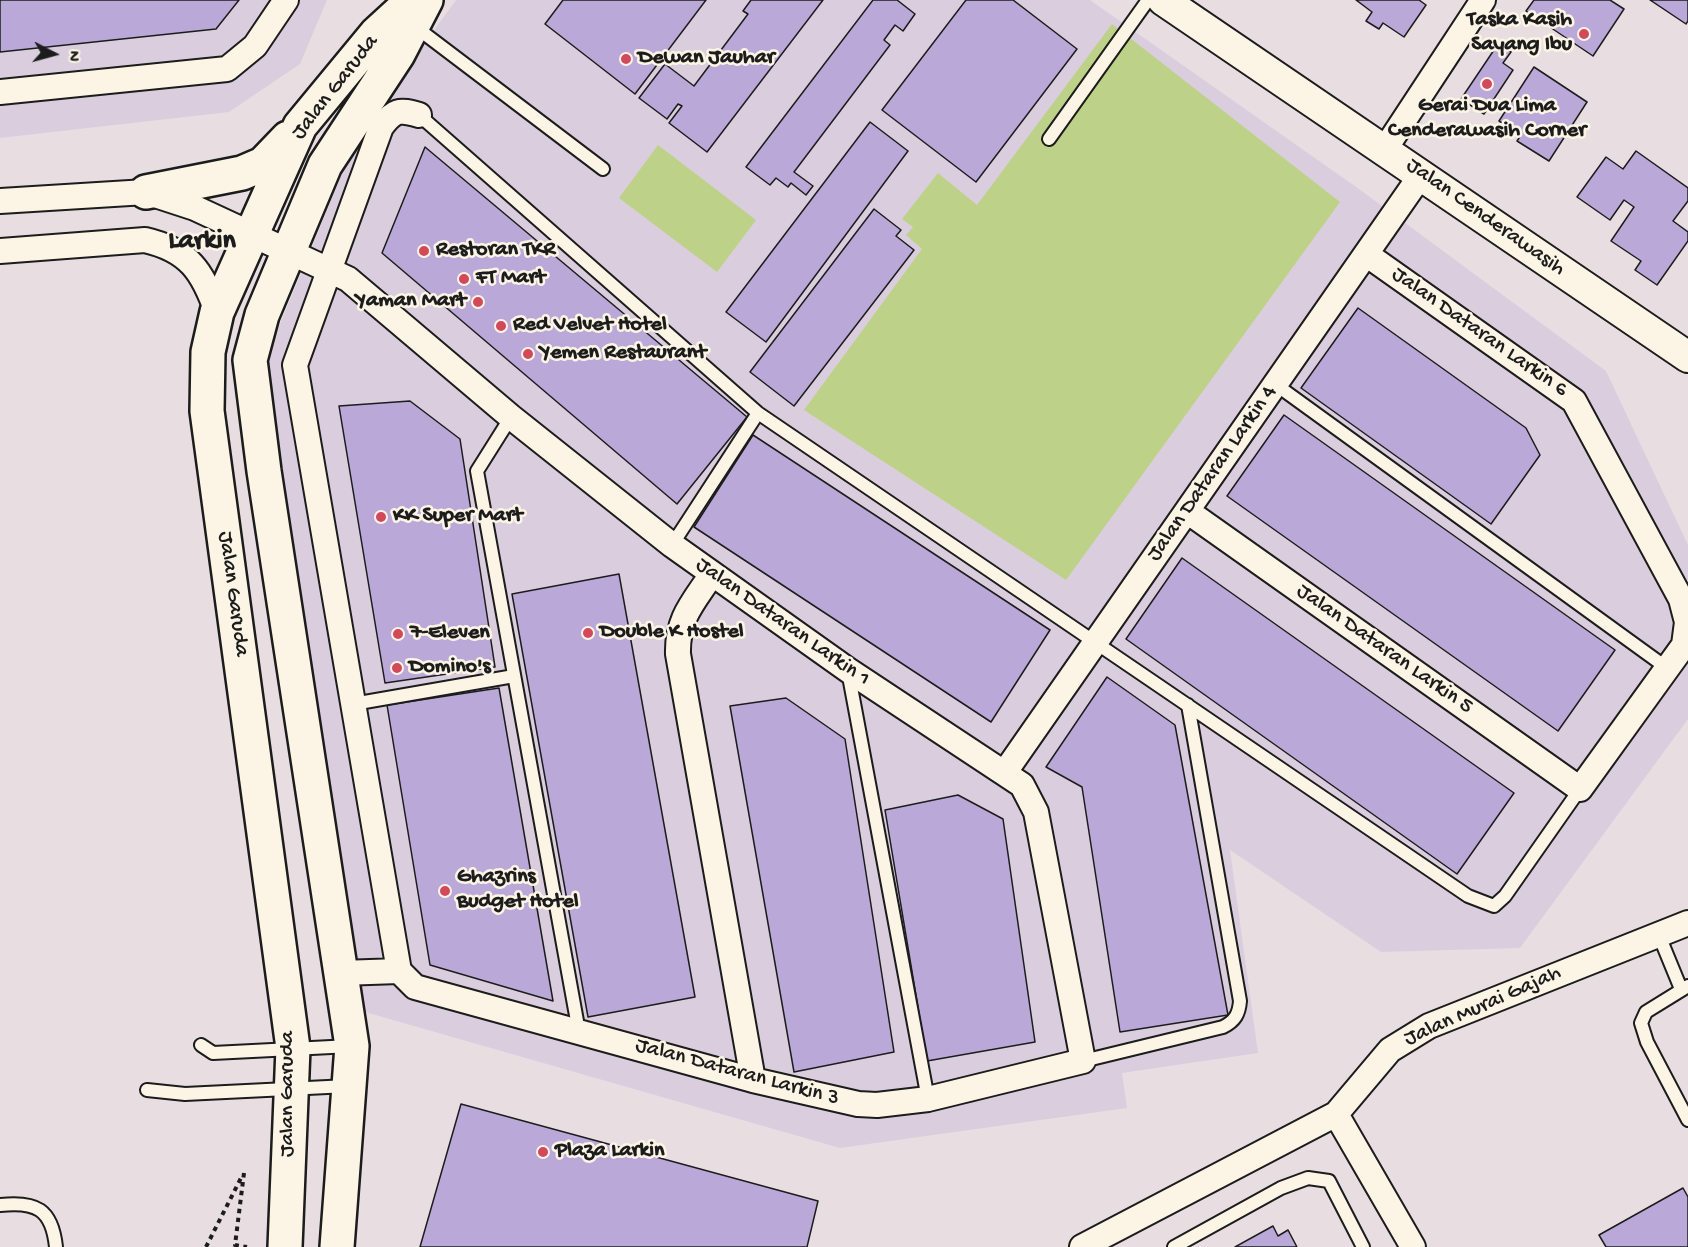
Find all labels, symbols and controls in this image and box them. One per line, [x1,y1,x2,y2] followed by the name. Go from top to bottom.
[1467,8,1572,60] place label: Taska Kasih Sayang Ibu
[24,24,84,84] north arrow
[1577,27,1591,41] marker: Taska Kasih Sayang Ibu
[287,30,385,146] street label: Jalan Garuda
[638,46,775,72] place label: Dewan Jauhar
[62,50,82,62] text: N
[619,52,633,66] marker: Dewan Jauhar
[1480,77,1494,91] marker: Gerai Dua Lima Cenderawasih Corner
[1388,94,1586,146] place label: Gerai Dua Lima Cenderawasih Corner
[1400,153,1570,283] street label: Jalan Cenderawasih
[168,226,236,260] district label: Larkin
[436,238,555,264] place label: Restoran TKR
[417,244,431,258] marker: Restoran TKR
[1386,262,1572,404] street label: Jalan Dataran Larkin 6
[476,266,545,292] place label: FT Mart
[457,272,471,286] marker: FT Mart
[356,289,466,315] place label: Yaman Mart
[471,295,485,309] marker: Yaman Mart
[513,313,667,339] place label: Red Velvet Hotel
[494,319,508,333] marker: Red Velvet Hotel
[540,341,706,367] place label: Yemen Restaurant
[521,347,535,361] marker: Yemen Restaurant
[1142,381,1284,567] street label: Jalan Dataran Larkin 4
[393,504,522,530] place label: KK Super Mart
[374,510,388,524] marker: KK Super Mart
[210,530,254,658] street label: Jalan Garuda
[690,553,874,693] street label: Jalan Dataran Larkin 1
[1290,579,1478,721] street label: Jalan Dataran Larkin 5
[600,620,744,646] place label: Double K Hostel
[410,621,490,647] place label: 7-Eleven
[581,626,595,640] marker: Double K Hostel
[391,627,405,641] marker: 7-Eleven
[409,655,491,681] place label: Domino's
[390,661,404,675] marker: Domino's
[457,865,579,916] place label: Ghazrins Budget Hotel
[438,884,452,898] marker: Ghazrins Budget Hotel
[1401,961,1565,1053] street label: Jalan Murai Gajah
[276,1031,302,1157] street label: Jalan Garuda
[632,1033,842,1113] street label: Jalan Dataran Larkin 3
[555,1139,664,1165] place label: Plaza Larkin
[536,1145,550,1159] marker: Plaza Larkin

